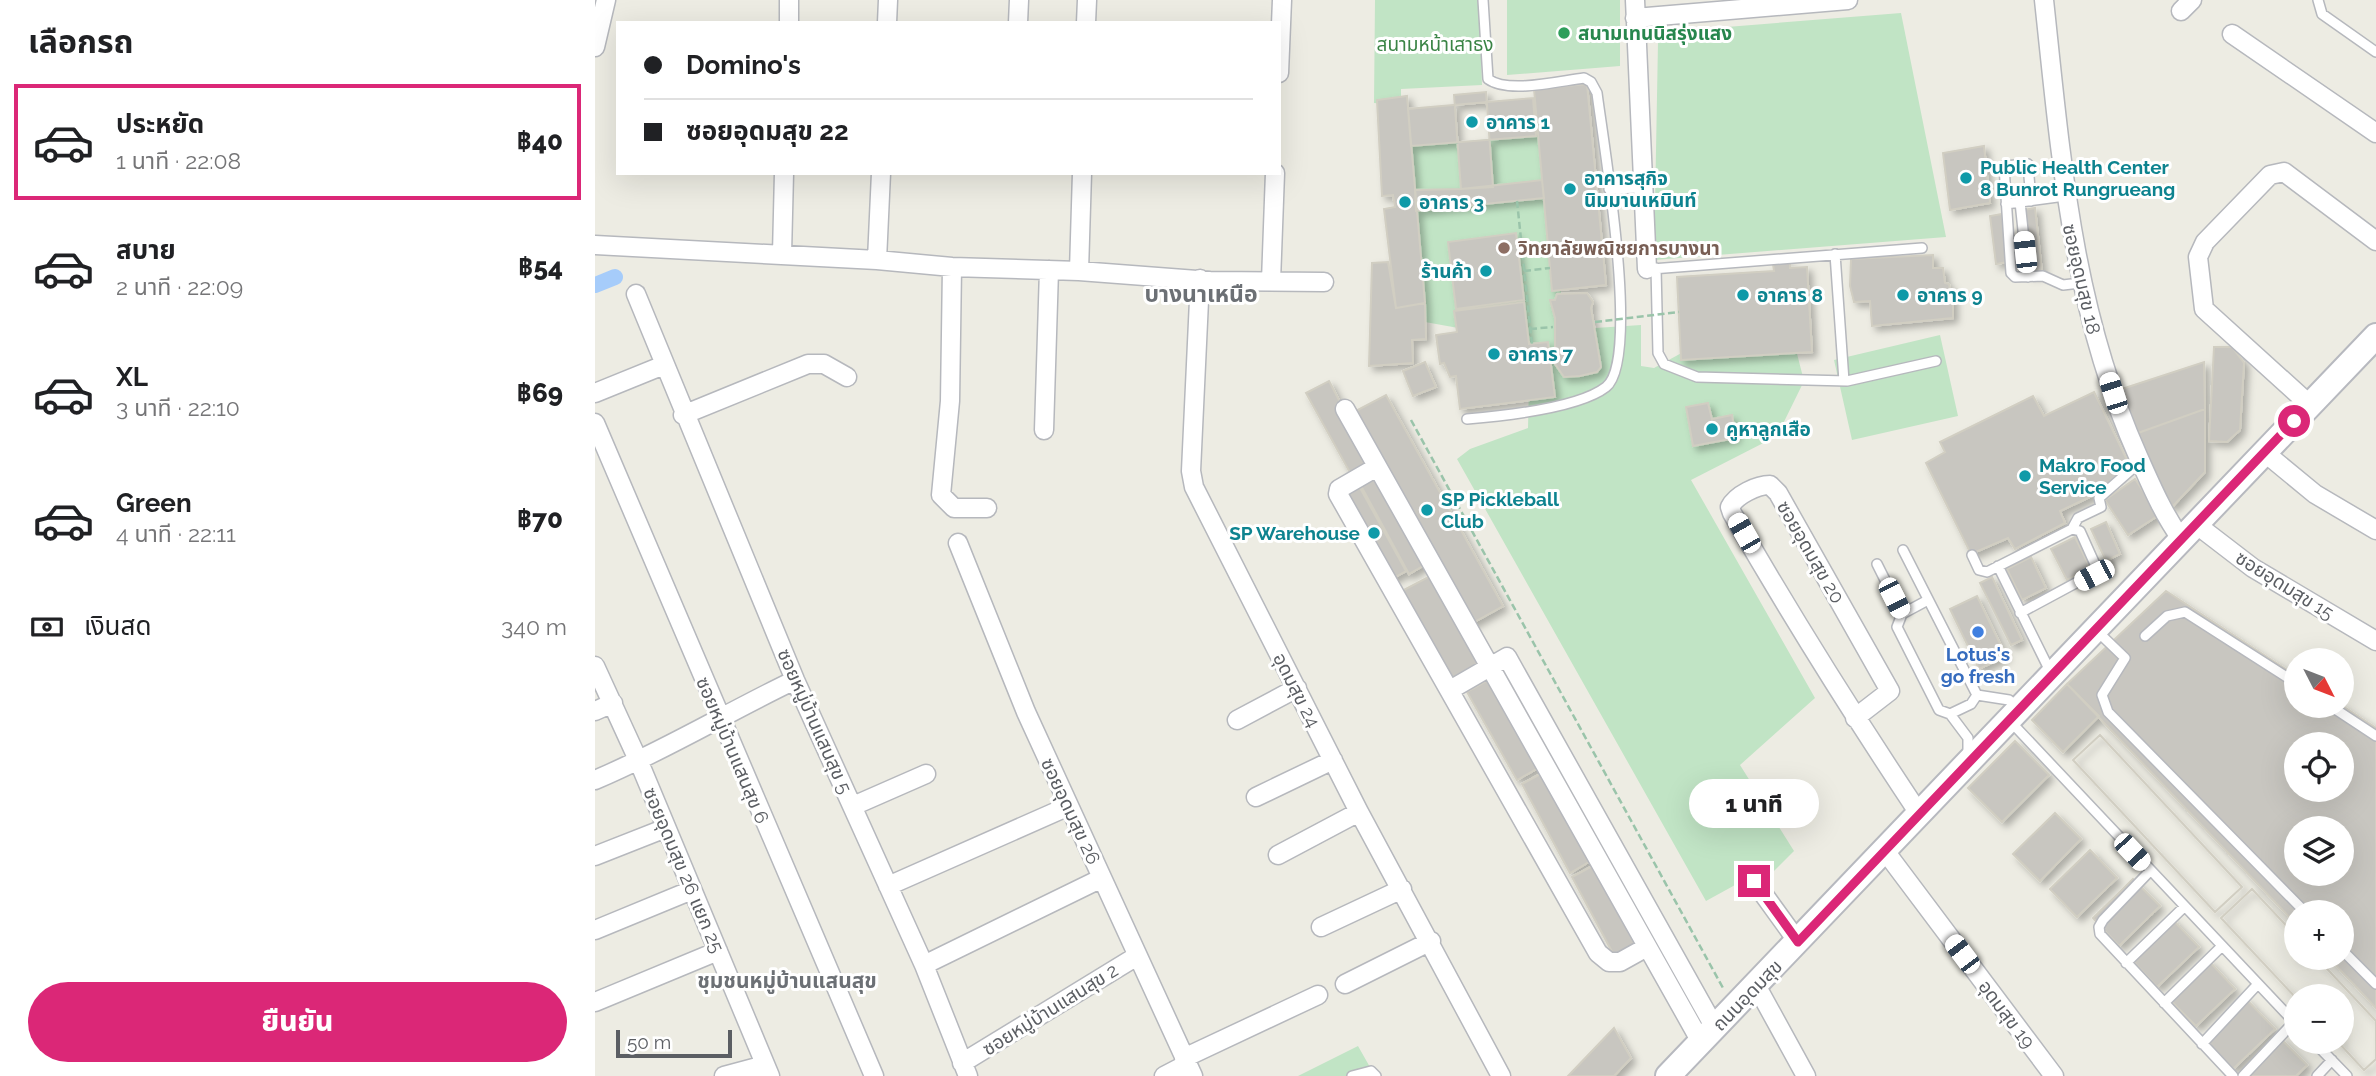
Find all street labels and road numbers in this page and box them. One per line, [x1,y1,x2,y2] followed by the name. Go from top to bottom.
[2058,222,2105,337] street label: ซอยอุดมสุข 18
[1772,497,1849,608] street label: ซอยอุดมสุข 20
[2231,546,2338,625] street label: ซอยอุดมสุข 15
[771,645,857,798] street label: ซอยหมู่บ้านแสนสุข 5
[1268,649,1325,731] street label: อุดมสุข 24
[690,673,774,827] street label: ซอยหมู่บ้านแสนสุข 6
[1036,754,1105,868] street label: ซอยอุดมสุข 26
[638,784,729,956] street label: ซอยอุดมสุข 26 แยก 25
[1708,955,1787,1036] street label: ถนนอุดมสุข
[978,958,1123,1061] street label: ซอยหมู่บ้านแสนสุข 2
[1973,976,2040,1053] street label: อุดมสุข 19

